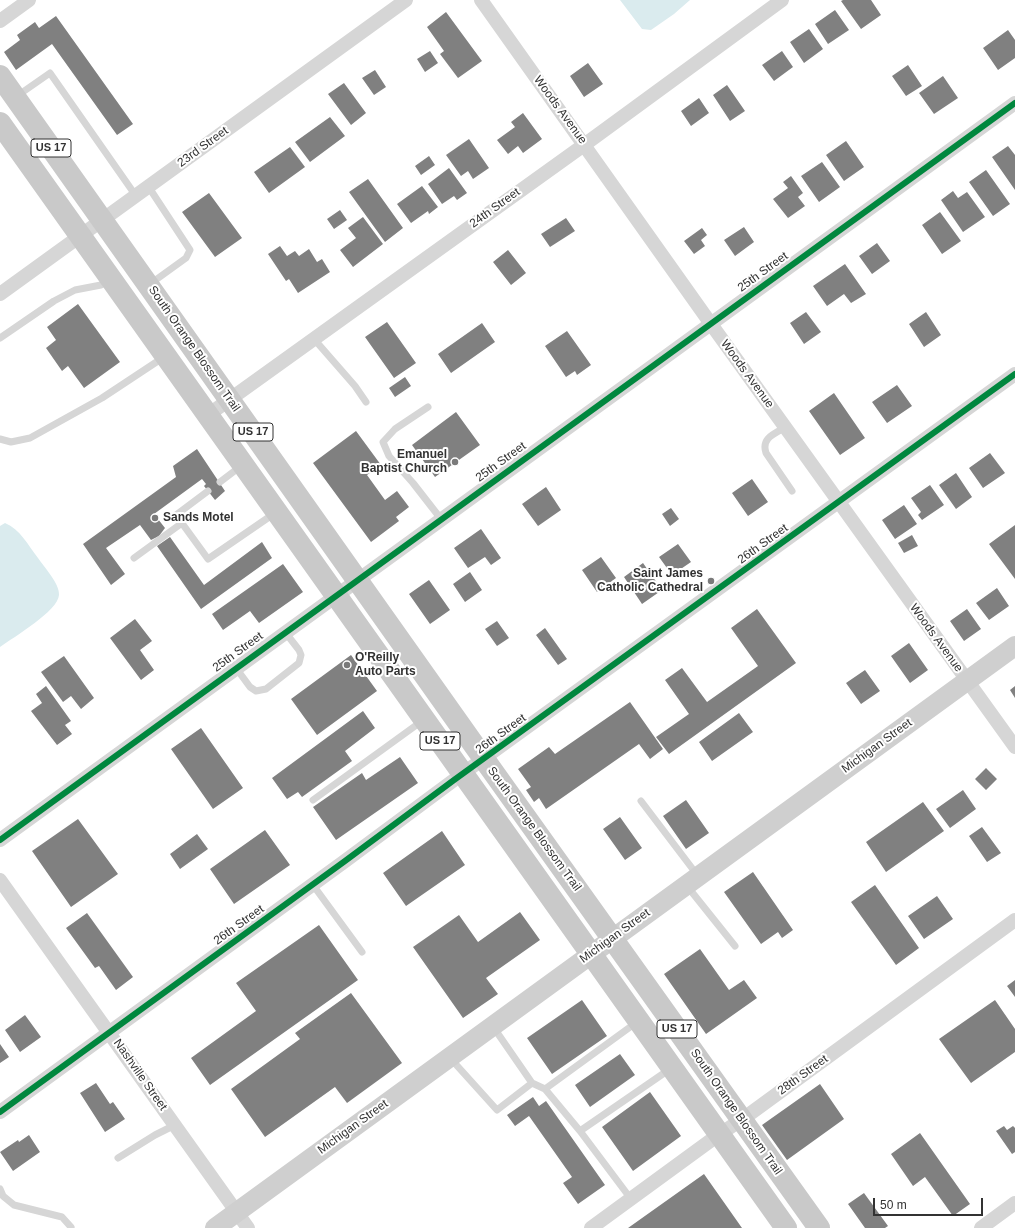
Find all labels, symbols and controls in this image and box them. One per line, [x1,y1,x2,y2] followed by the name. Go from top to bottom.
[530,73,590,147] street label: Woods Avenue
[175,124,231,170] street label: 23rd Street
[31,139,71,157] road number: US 17
[467,185,523,231] street label: 24th Street
[735,249,791,295] street label: 25th Street
[145,283,243,415] street label: South Orange Blossom Trail
[717,337,777,411] street label: Woods Avenue
[233,423,273,441] road number: US 17
[473,439,529,485] street label: 25th Street
[361,448,447,476] place label: Emanuel Baptist Church
[450,457,460,467] marker: Emanuel Baptist Church
[163,511,234,525] place label: Sands Motel
[150,513,160,523] marker: Sands Motel
[735,521,791,567] street label: 26th Street
[597,567,703,595] place label: Saint James Catholic Cathedral
[706,576,716,586] marker: Saint James Catholic Cathedral
[906,601,966,675] street label: Woods Avenue
[210,629,266,675] street label: 25th Street
[355,651,416,679] place label: O'Reilly Auto Parts
[342,660,352,670] marker: O'Reilly Auto Parts
[473,711,529,757] street label: 26th Street
[839,716,915,776] street label: Michigan Street
[420,732,460,750] road number: US 17
[484,764,584,894] street label: South Orange Blossom Trail
[211,902,267,948] street label: 26th Street
[577,906,653,966] street label: Michigan Street
[657,1020,697,1038] road number: US 17
[110,1036,170,1114] street label: Nashville Street
[687,1046,785,1178] street label: South Orange Blossom Trail
[775,1052,831,1098] street label: 28th Street
[315,1097,391,1157] street label: Michigan Street
[875,1190,985,1216] scale bar
[880,1198,907,1212] text: 50 m

